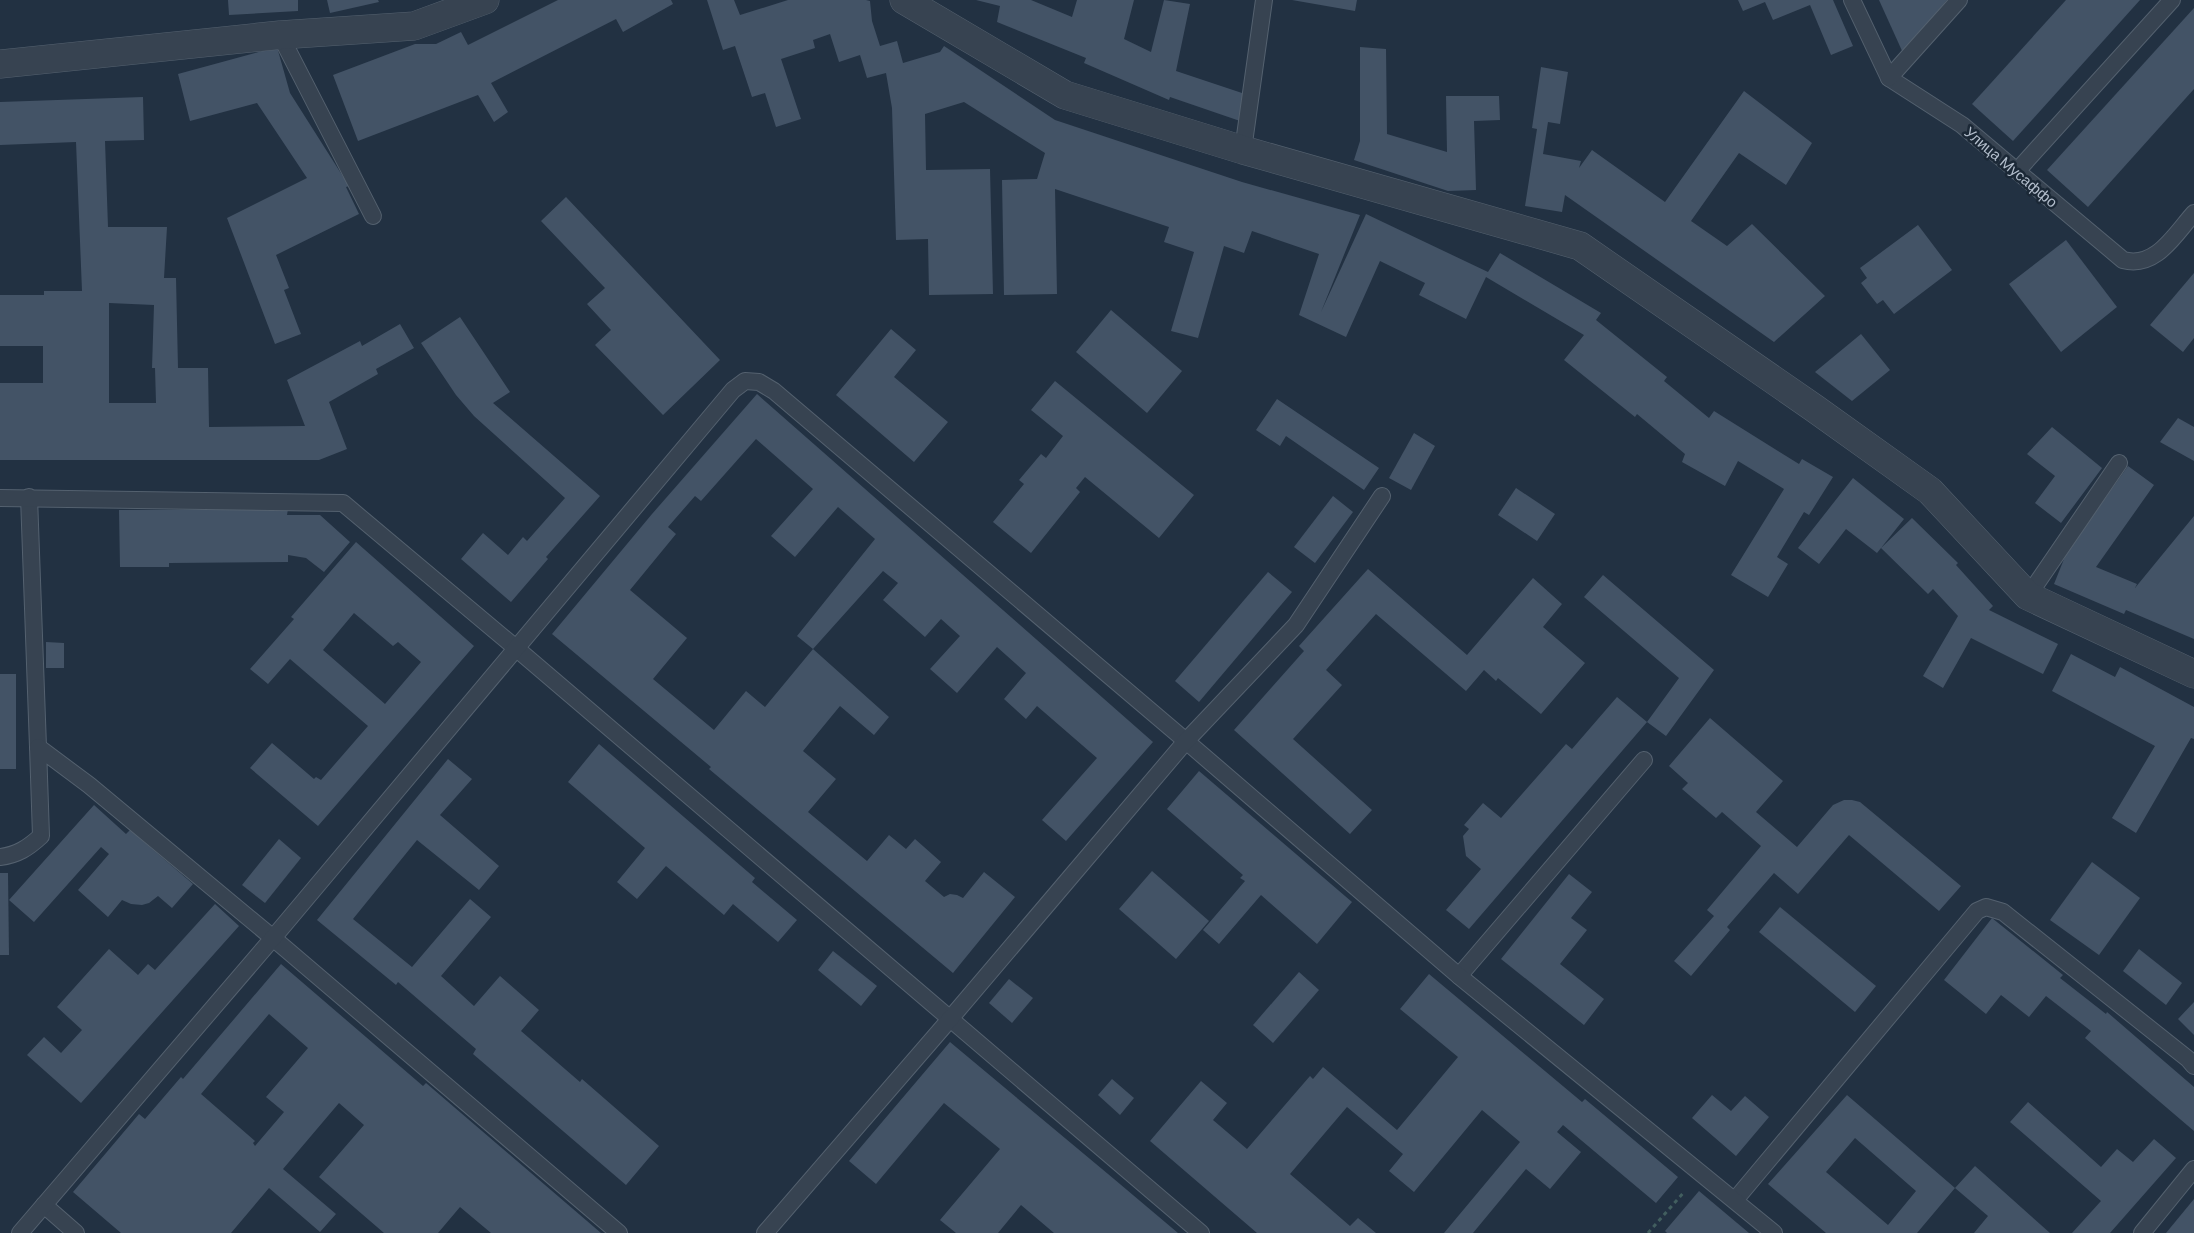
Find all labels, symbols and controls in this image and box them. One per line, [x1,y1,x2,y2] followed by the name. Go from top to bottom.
[1960,122,2062,212] street label: Улица Mусаффо

